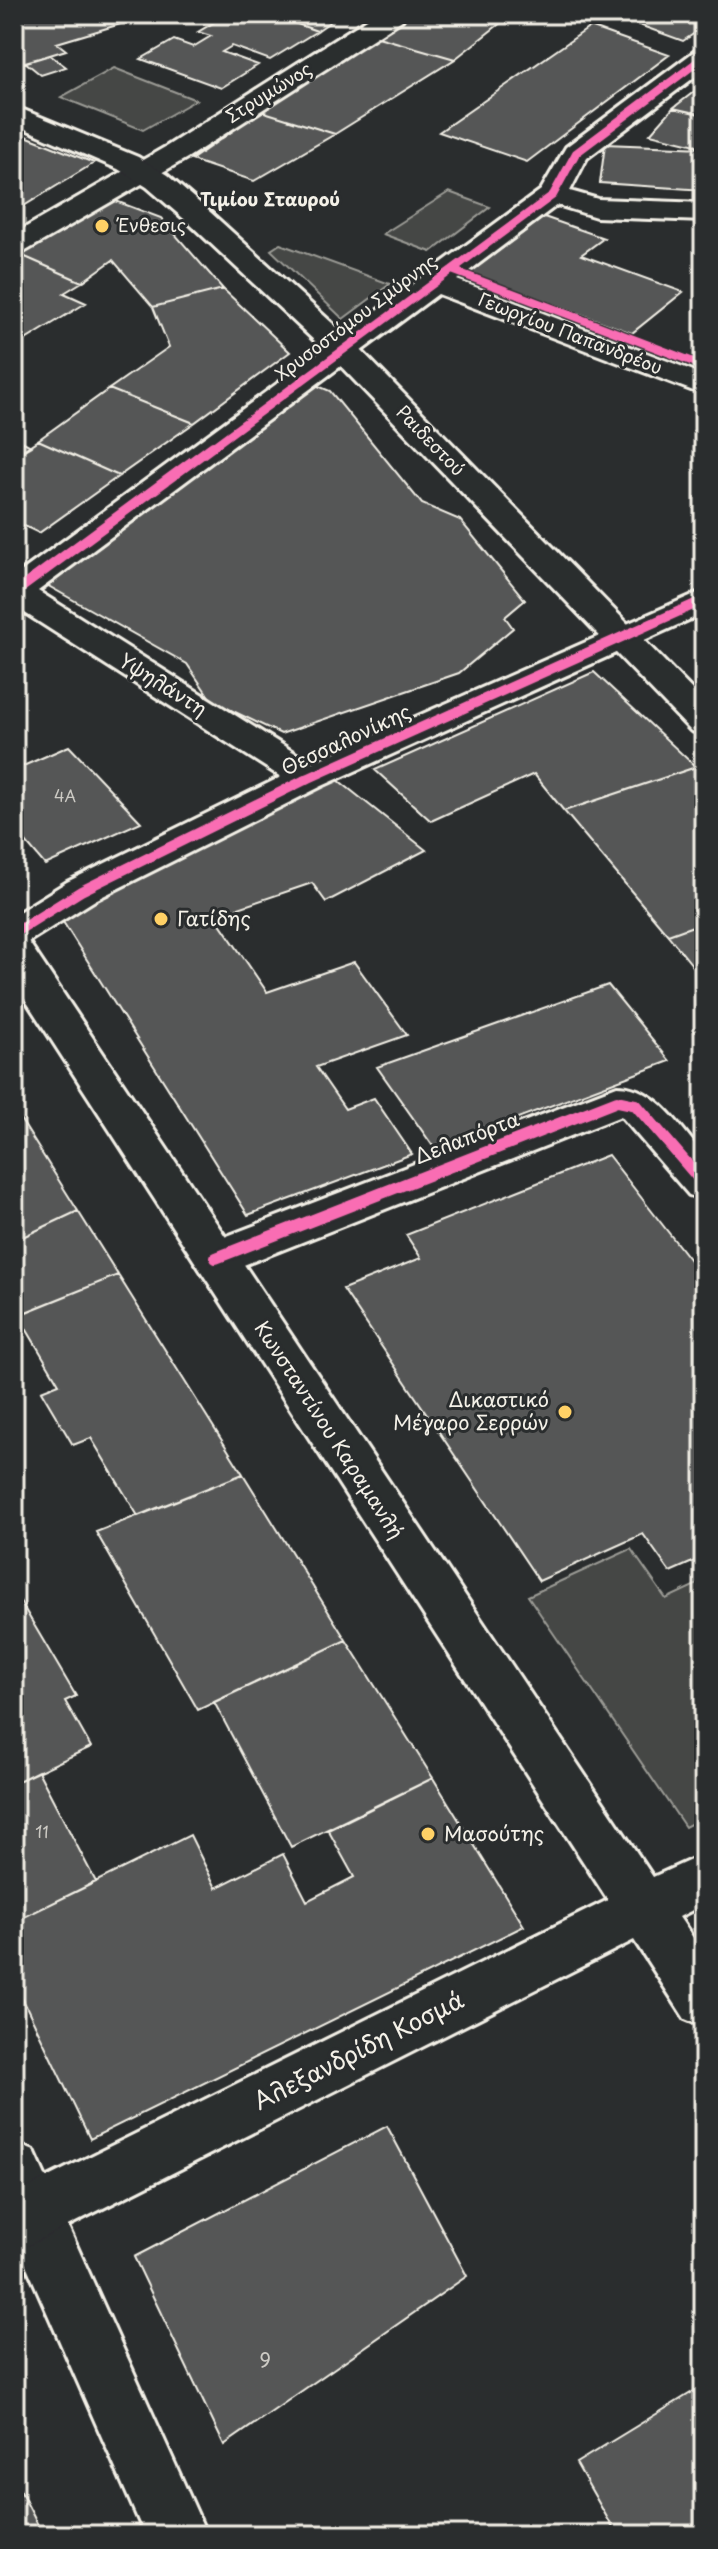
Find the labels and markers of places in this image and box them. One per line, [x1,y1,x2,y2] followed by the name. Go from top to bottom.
[116,211,186,238] place label: Ένθεσις
[93,217,111,235] marker: Ένθεσις
[177,903,251,933] place label: Γατίδης
[152,910,170,928] marker: Γατίδης
[393,1384,549,1437] place label: Δικαστικό Μέγαρο Σερρών
[556,1403,574,1421] marker: Δικαστικό Μέγαρο Σερρών
[444,1818,544,1848] place label: Μασούτης
[419,1825,437,1843] marker: Μασούτης

